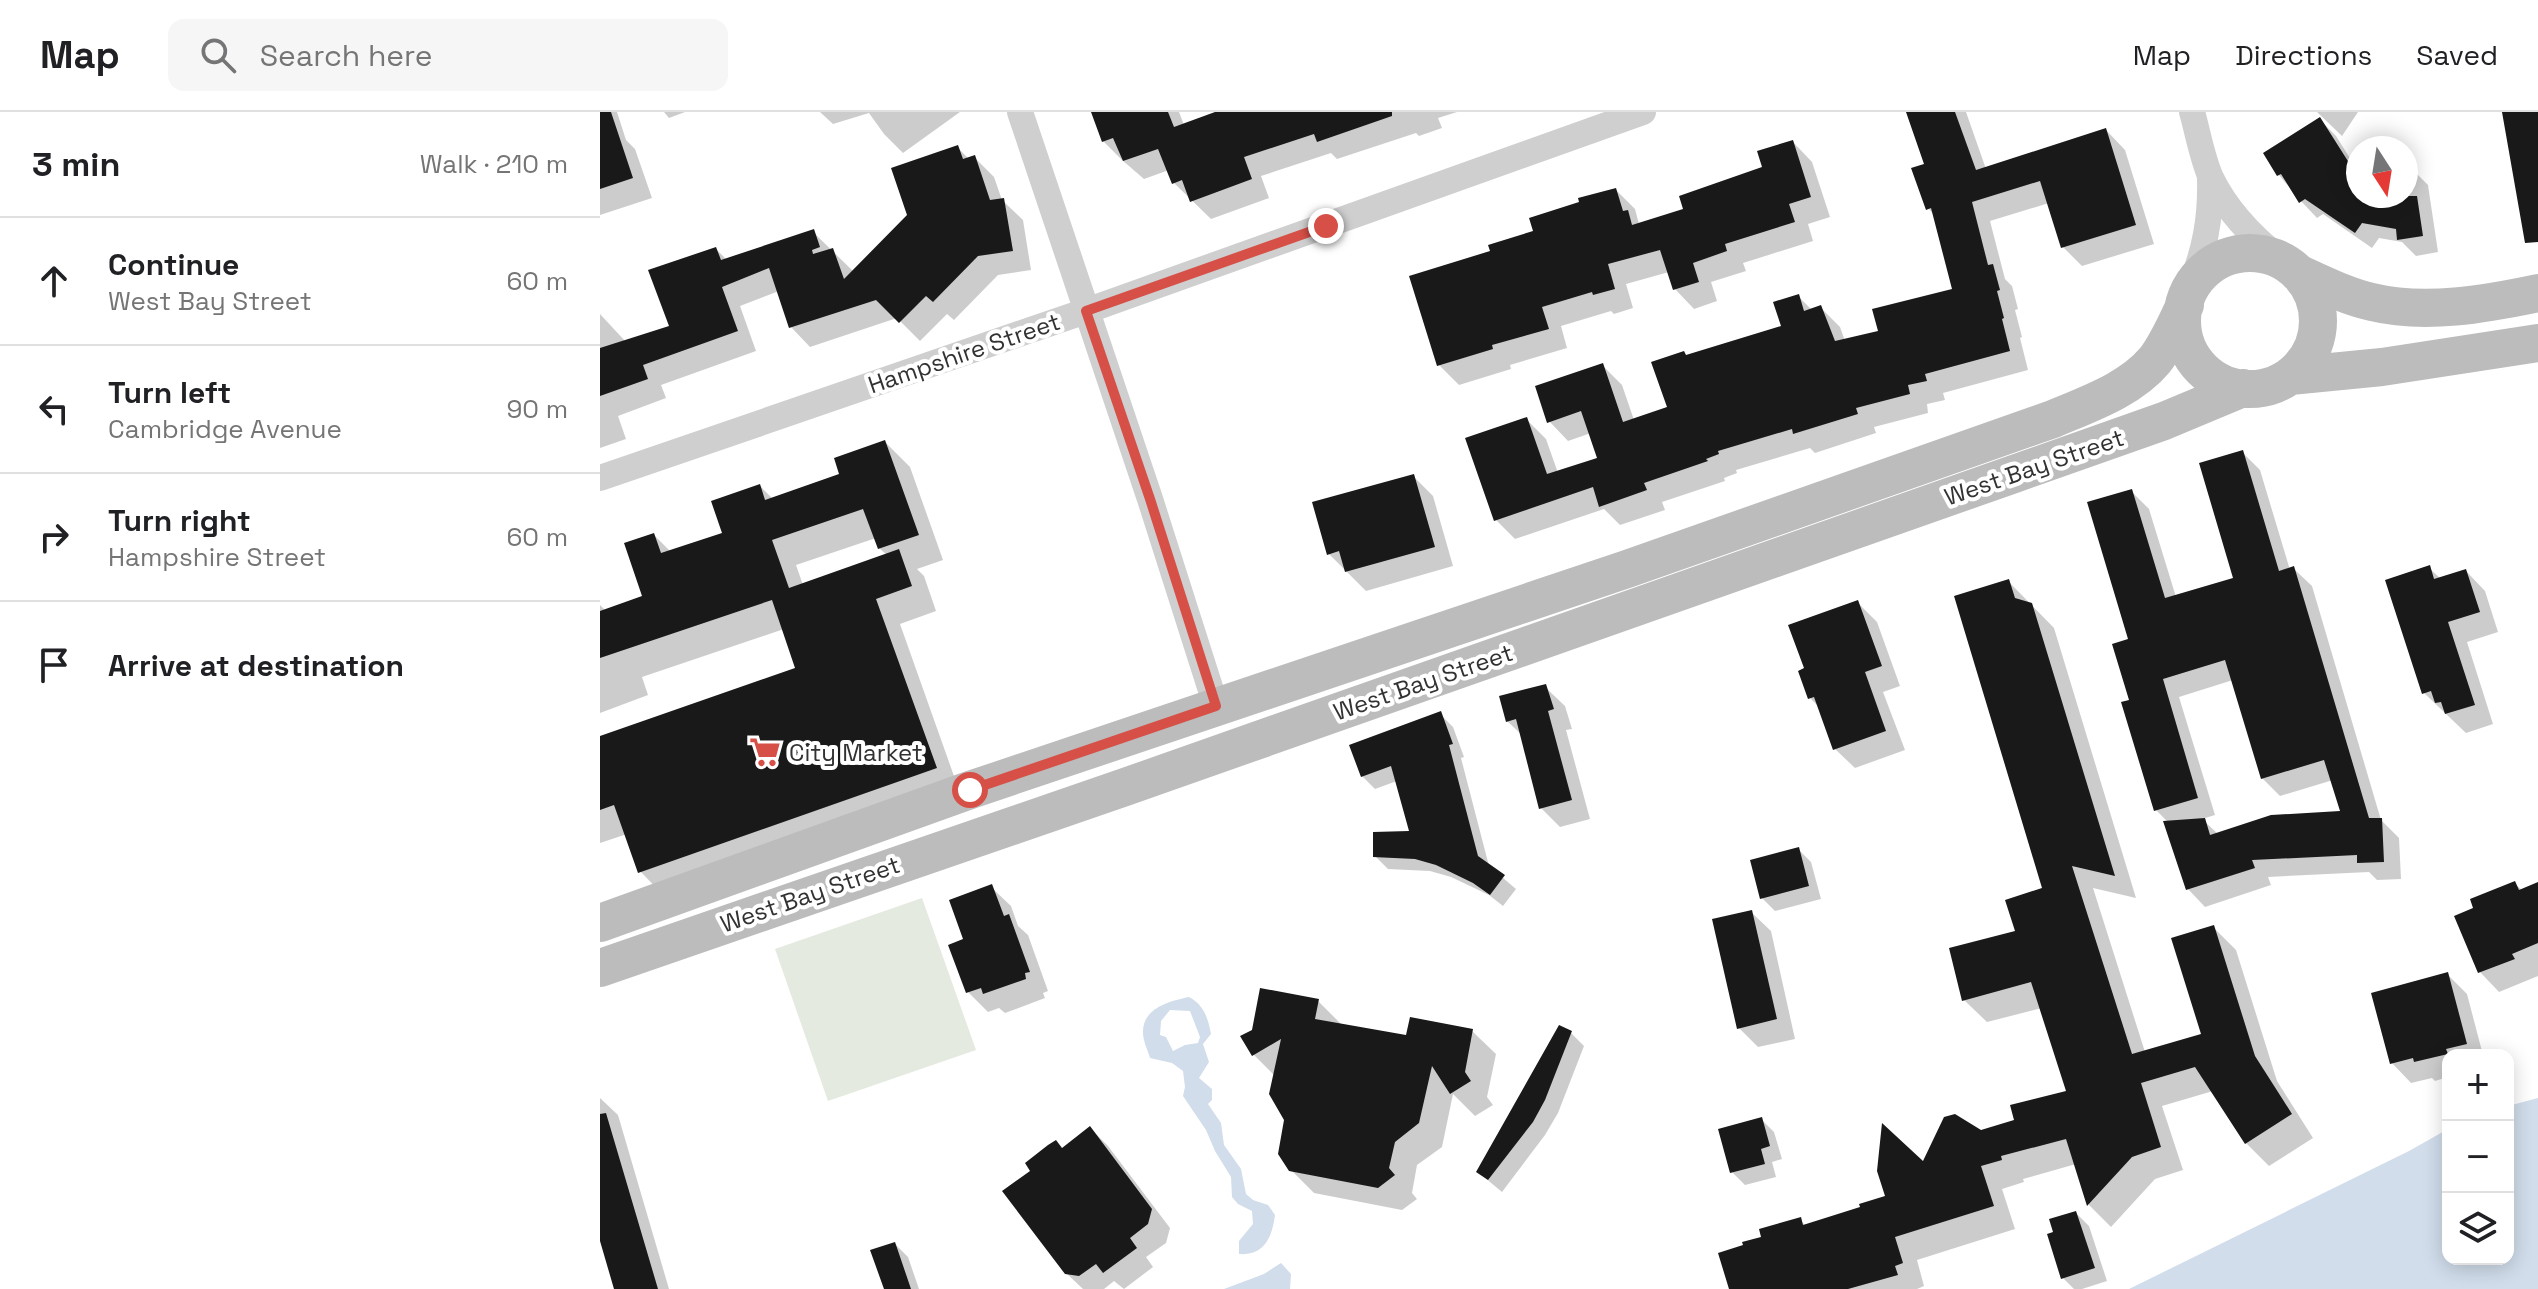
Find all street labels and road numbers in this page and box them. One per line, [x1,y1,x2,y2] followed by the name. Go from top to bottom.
[864,306,1064,400] street label: Hampshire Street
[1940,422,2128,512] street label: West Bay Street
[1329,637,1517,727] street label: West Bay Street
[716,849,904,939] street label: West Bay Street

